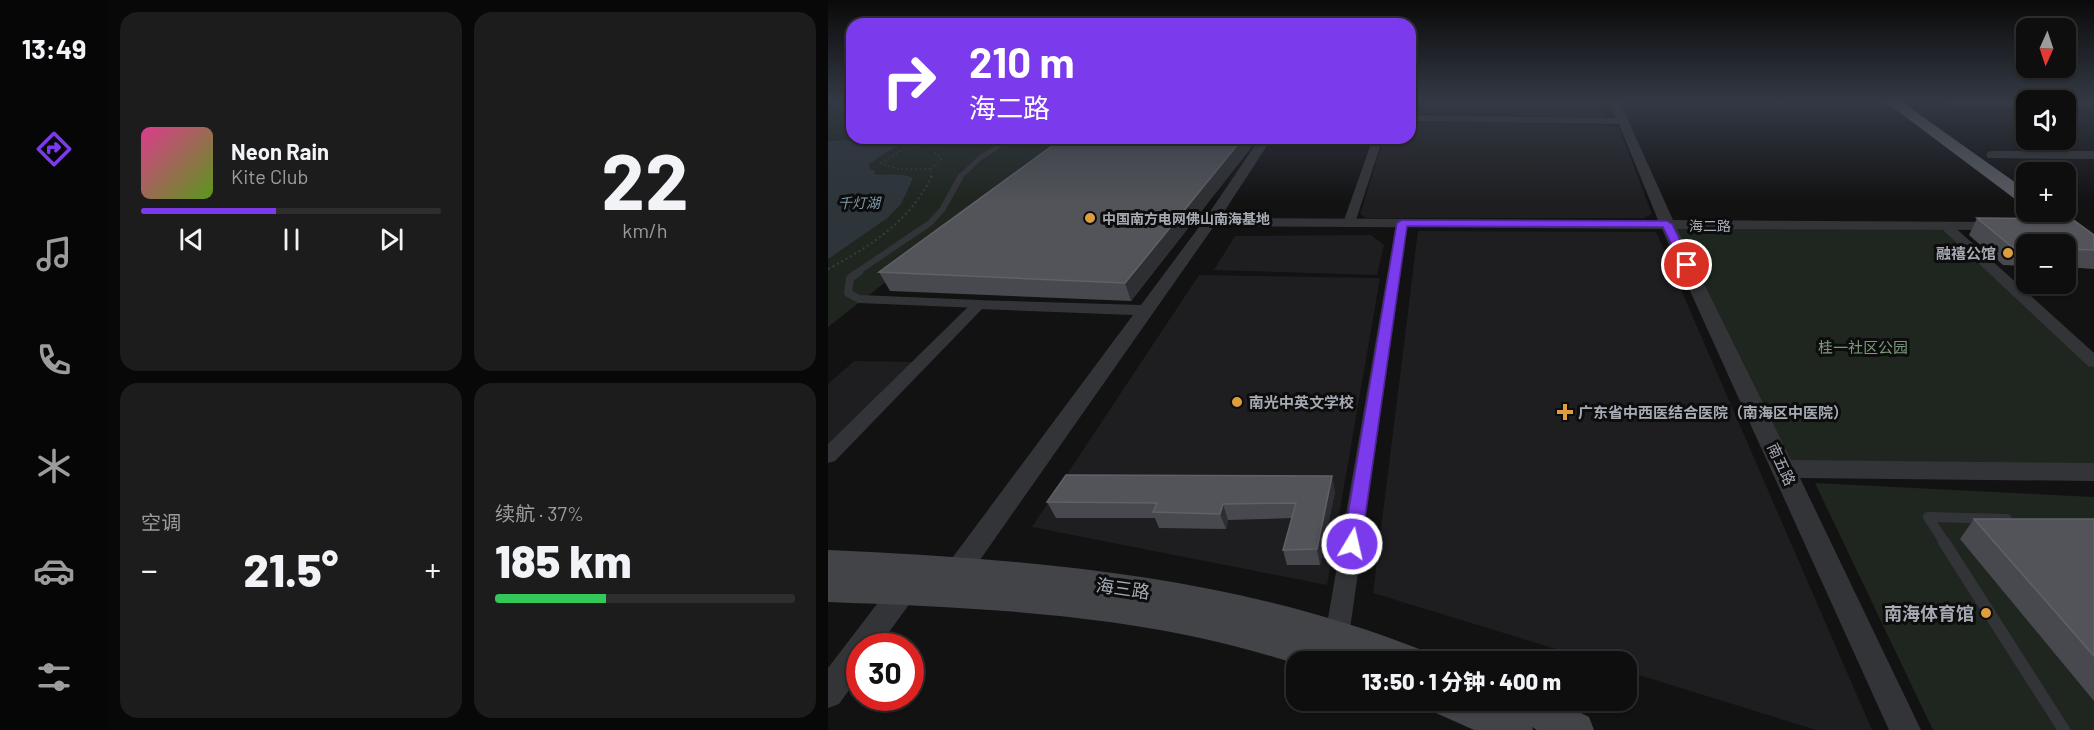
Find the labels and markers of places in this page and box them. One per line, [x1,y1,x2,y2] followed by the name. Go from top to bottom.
[1102,210,1270,227] place label: 中国南方电网佛山南海基地
[1083,211,1097,225] marker: 中国南方电网佛山南海基地
[1661,239,1712,290] pin
[1936,244,1996,262] place label: 融禧公馆
[2001,246,2015,260] marker: 融禧公馆
[1249,393,1354,411] place label: 南光中英文学校
[1230,395,1244,409] marker: 南光中英文学校
[1556,403,1574,421] marker: 广东省中西医结合医院（南海区中医院）
[1578,403,1848,421] place label: 广东省中西医结合医院（南海区中医院）
[1884,602,1974,624] place label: 南海体育馆
[1979,606,1993,620] marker: 南海体育馆

